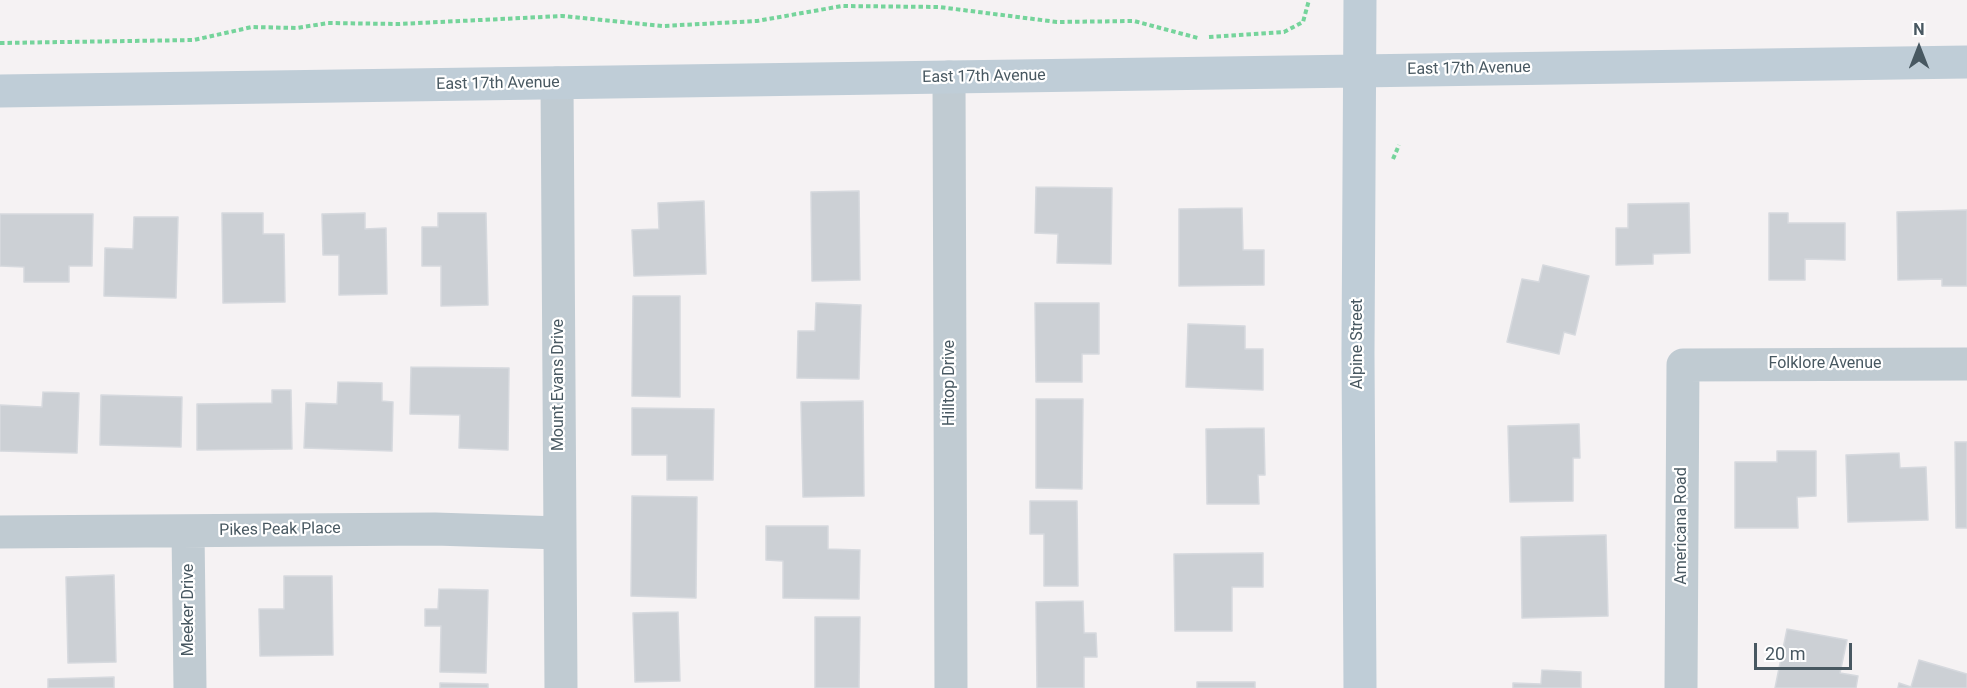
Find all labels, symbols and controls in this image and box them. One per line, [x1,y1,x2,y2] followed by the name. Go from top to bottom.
[1889,18,1949,78] north arrow
[1913,20,1925,39] text: N
[1407,58,1531,80] street label: East 17th Avenue
[922,66,1046,88] street label: East 17th Avenue
[436,73,560,95] street label: East 17th Avenue
[1348,299,1368,389] street label: Alpine Street
[549,319,569,451] street label: Mount Evans Drive
[940,340,960,426] street label: Hilltop Drive
[1769,354,1881,374] street label: Folklore Avenue
[1672,467,1692,585] street label: Americana Road
[219,519,341,541] street label: Pikes Peak Place
[179,564,199,656] street label: Meeker Drive
[1757,631,1854,669] scale bar
[1765,643,1805,664] text: 20 m

